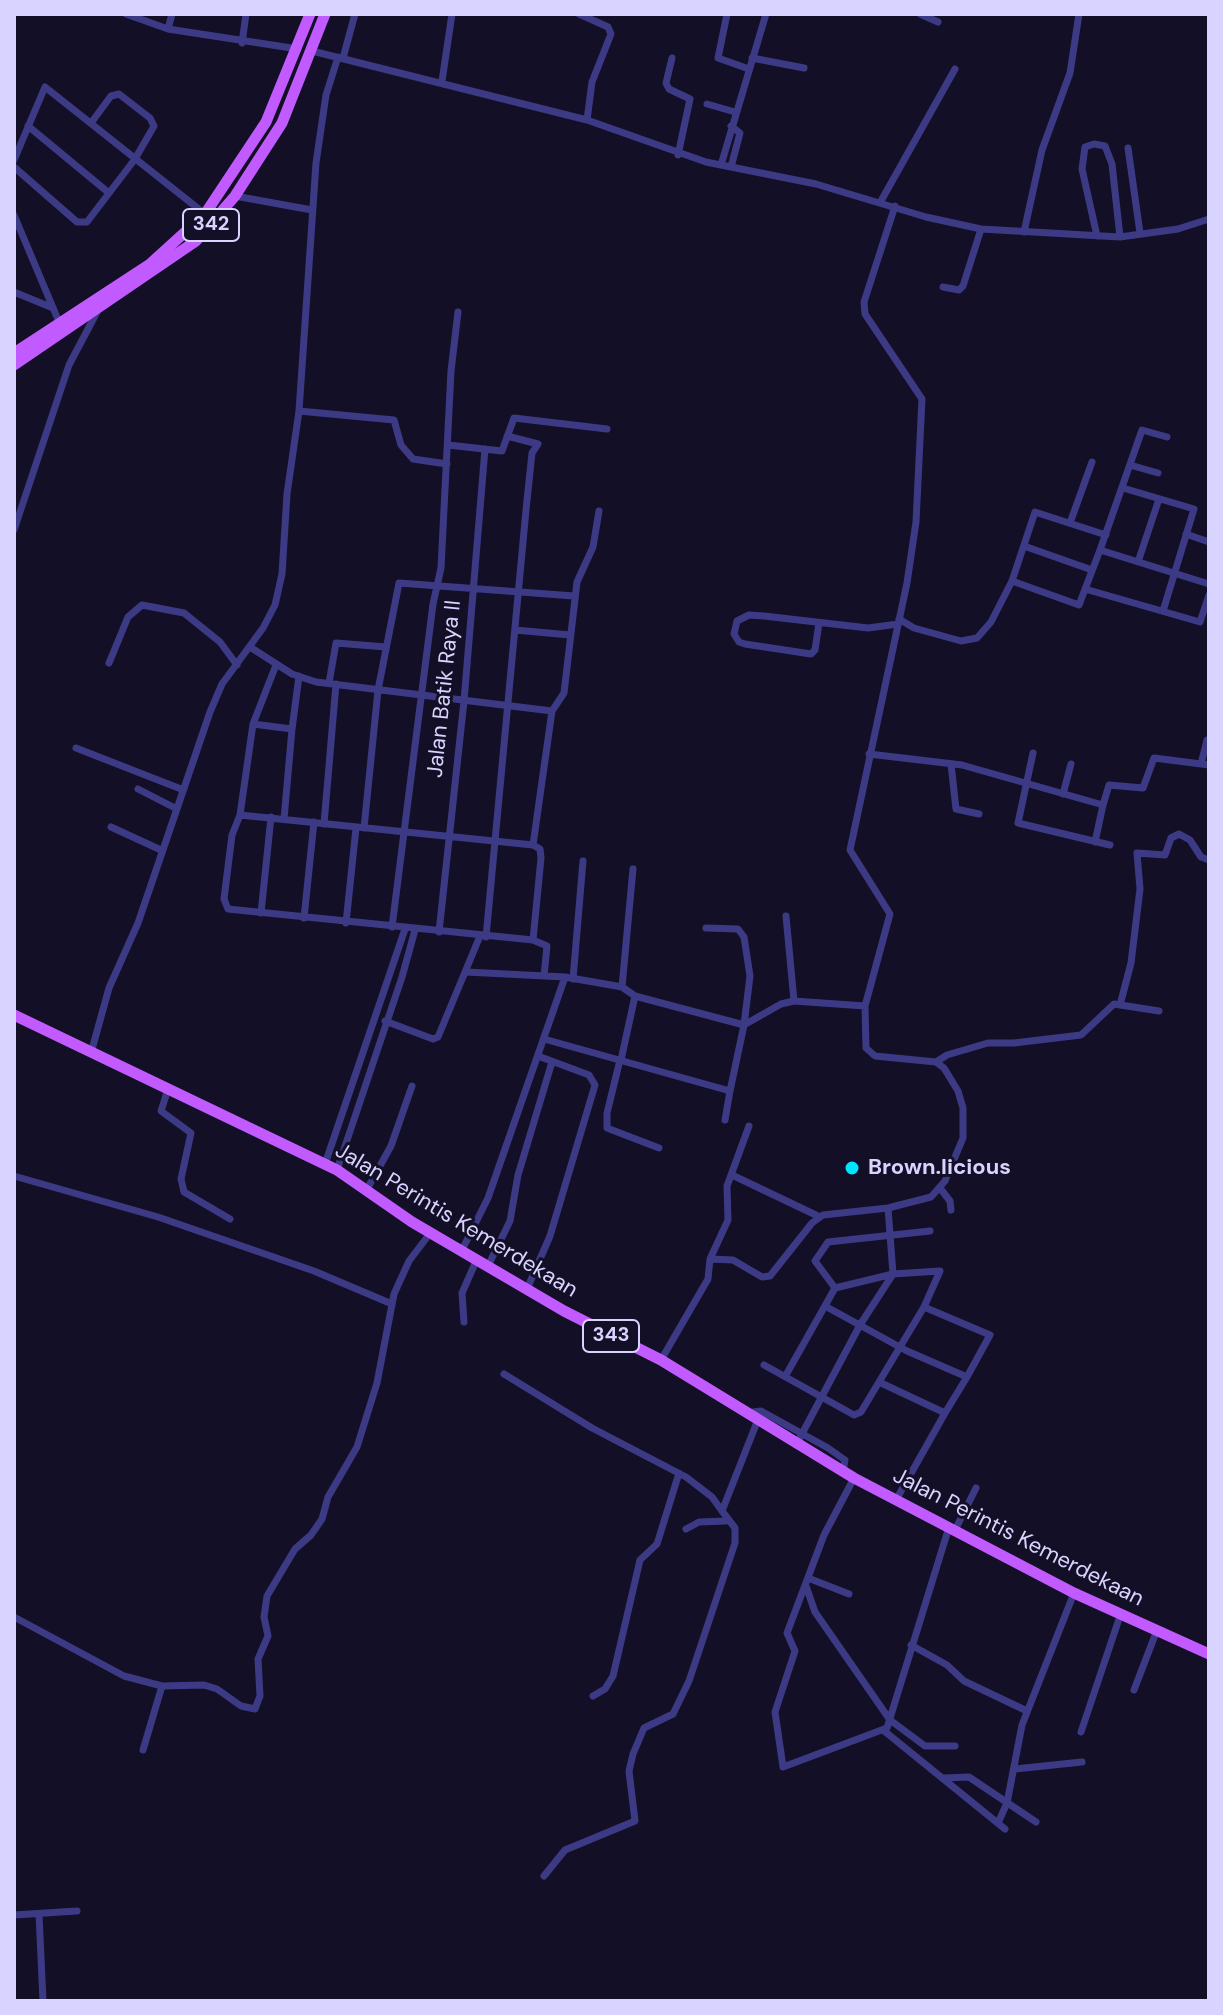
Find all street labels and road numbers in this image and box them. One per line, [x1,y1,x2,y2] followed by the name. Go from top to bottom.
[183,209,239,241] road number: 342
[423,599,467,779] street label: Jalan Batik Raya II
[330,1138,582,1304] street label: Jalan Perintis Kemerdekaan
[583,1320,639,1352] road number: 343
[888,1463,1148,1613] street label: Jalan Perintis Kemerdekaan

